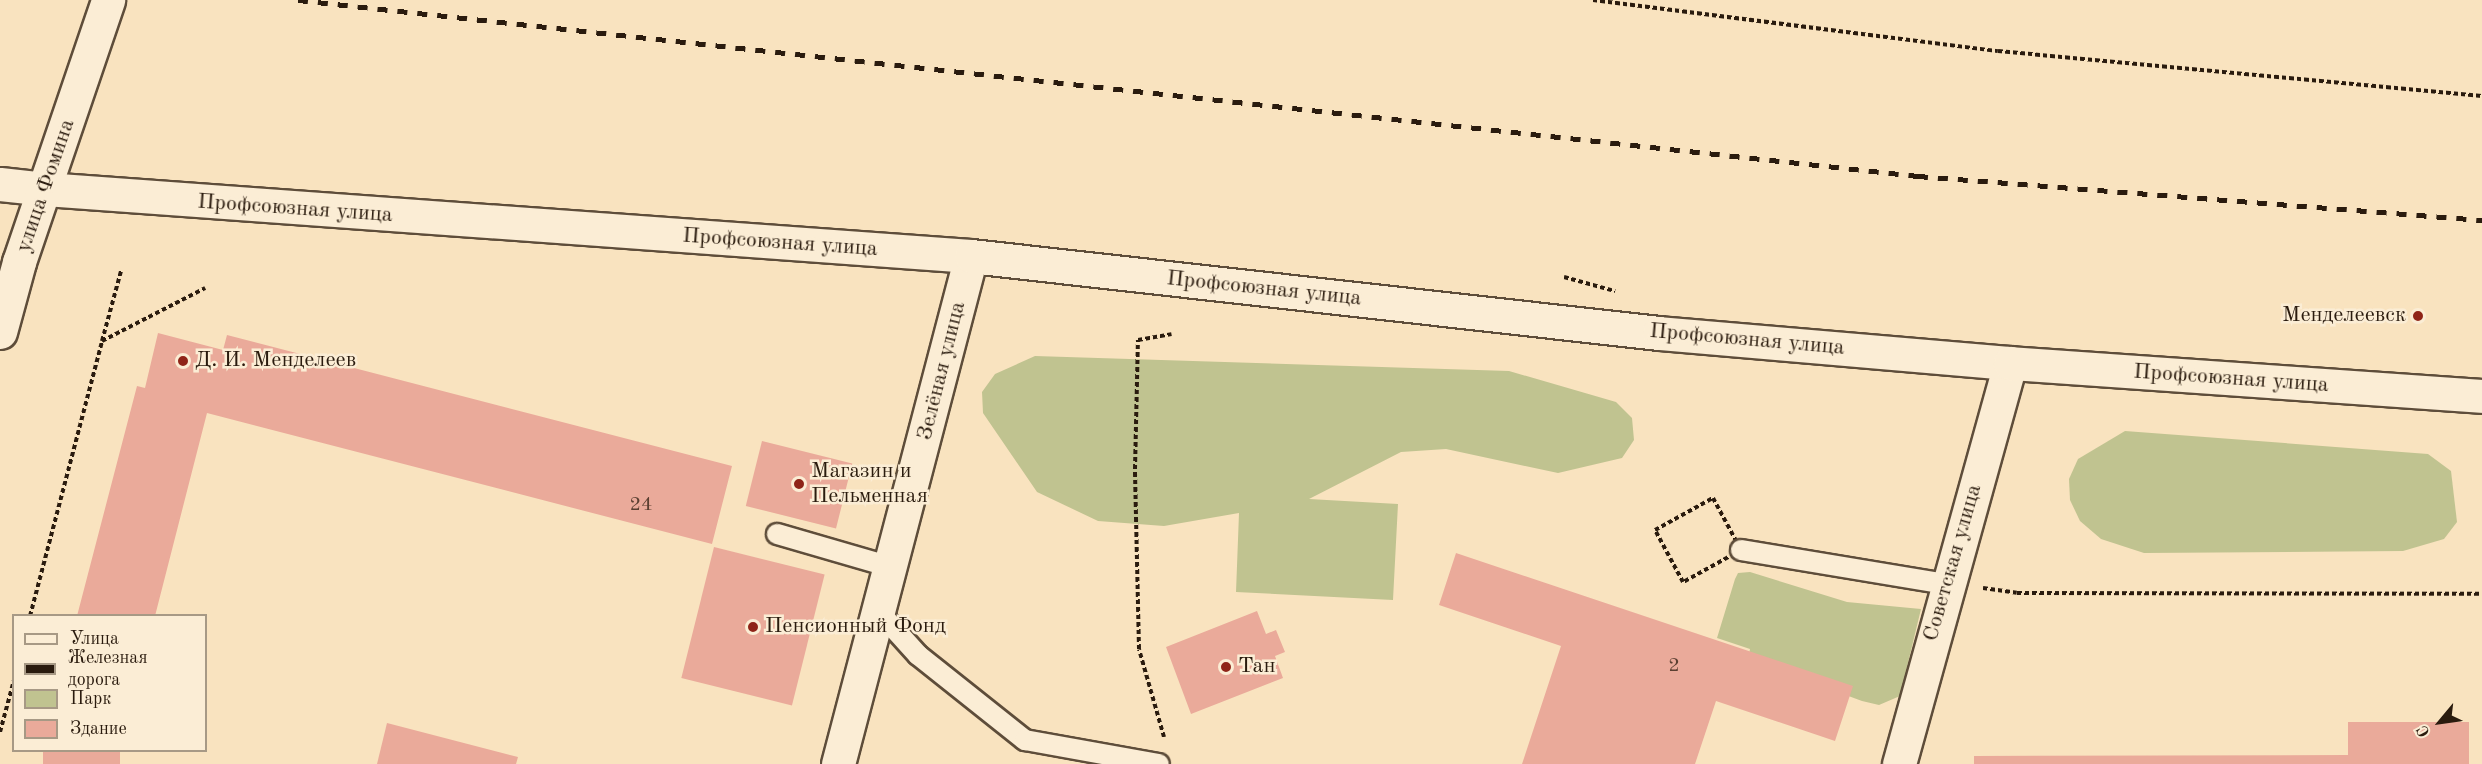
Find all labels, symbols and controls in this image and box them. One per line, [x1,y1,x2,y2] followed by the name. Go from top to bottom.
[11,116,81,256] street label: улица Фомина
[196,189,394,229] street label: Профсоюзная улица
[681,223,879,263] street label: Профсоюзная улица
[1165,266,1363,312] street label: Профсоюзная улица
[912,299,972,443] street label: Зелёная улица
[2282,303,2406,329] place label: Менделеевск
[2411,309,2425,323] marker: Менделеевск
[1648,318,1846,362] street label: Профсоюзная улица
[195,348,356,374] place label: Д. И. Менделеев
[176,354,190,368] marker: Д. И. Менделеев
[2132,359,2330,399] street label: Профсоюзная улица
[811,458,928,510] place label: Магазин и Пельменная
[792,477,806,491] marker: Магазин и Пельменная
[1918,481,1988,645] street label: Советская улица
[629,493,653,517] house number: 24
[12,614,207,752] legend
[765,614,946,640] place label: Пенсионный Фонд
[746,620,760,634] marker: Пенсионный Фонд
[70,630,119,648] text: Улица
[68,649,148,689] text: Железная дорога
[1238,654,1275,680] place label: Тан
[1668,654,1680,678] house number: 2
[1219,660,1233,674] marker: Тан
[70,690,111,708] text: Парк
[2410,692,2470,752] north arrow
[70,720,127,738] text: Здание
[2415,722,2434,739] text: С

